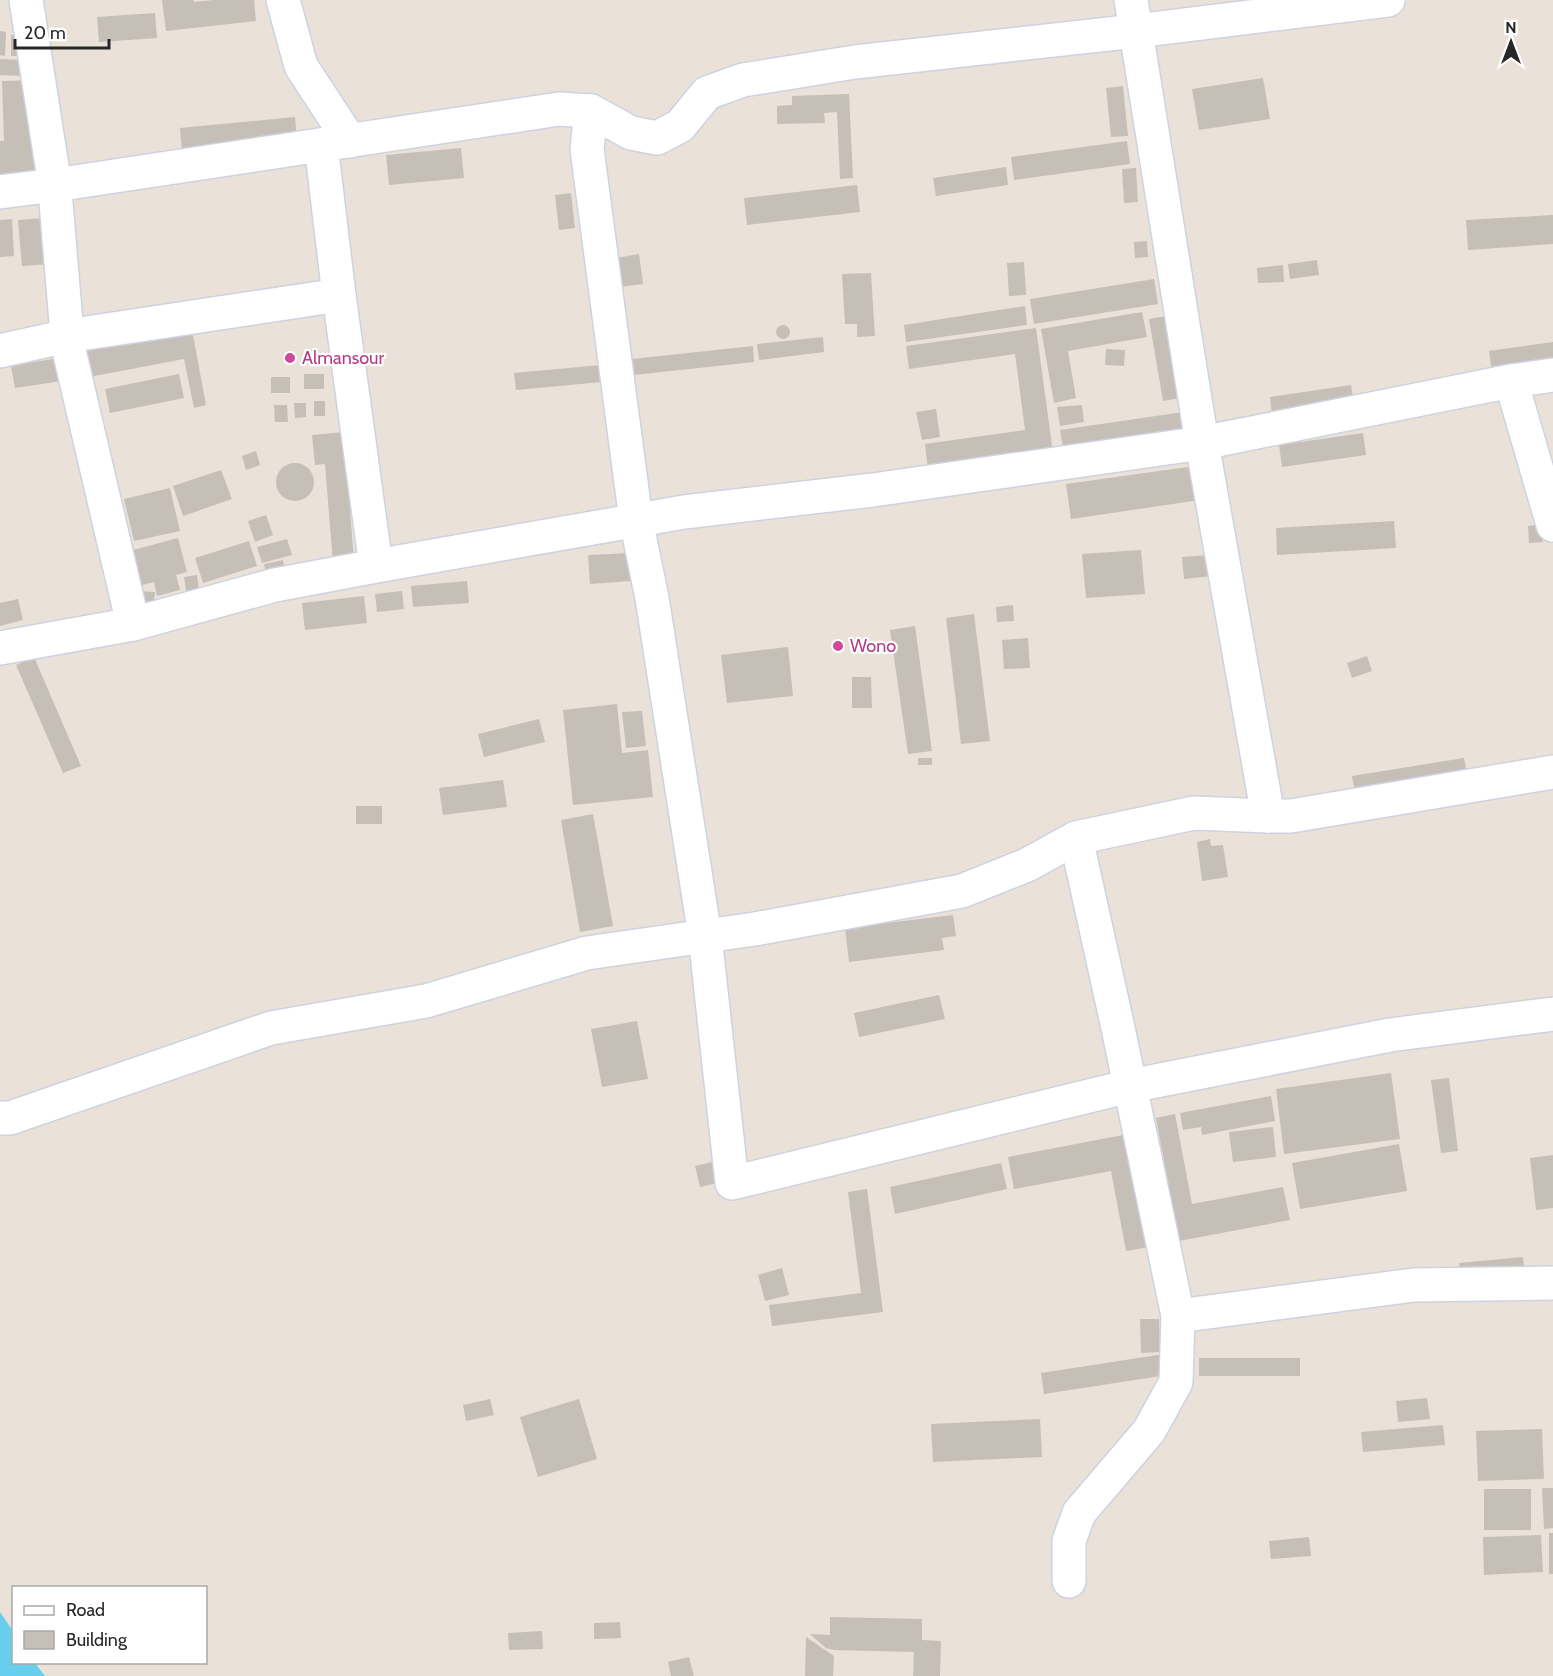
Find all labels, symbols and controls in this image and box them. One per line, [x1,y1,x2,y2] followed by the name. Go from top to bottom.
[15,12,110,50] scale bar
[1481,12,1541,72] north arrow
[1505,18,1517,37] text: N
[24,22,66,44] text: 20 m
[302,347,384,369] place label: Almansour
[283,351,297,365] marker: Almansour
[850,635,896,657] place label: Wono
[831,639,845,653] marker: Wono
[12,1586,207,1664] legend
[66,1599,105,1621] text: Road
[66,1629,128,1651] text: Building

